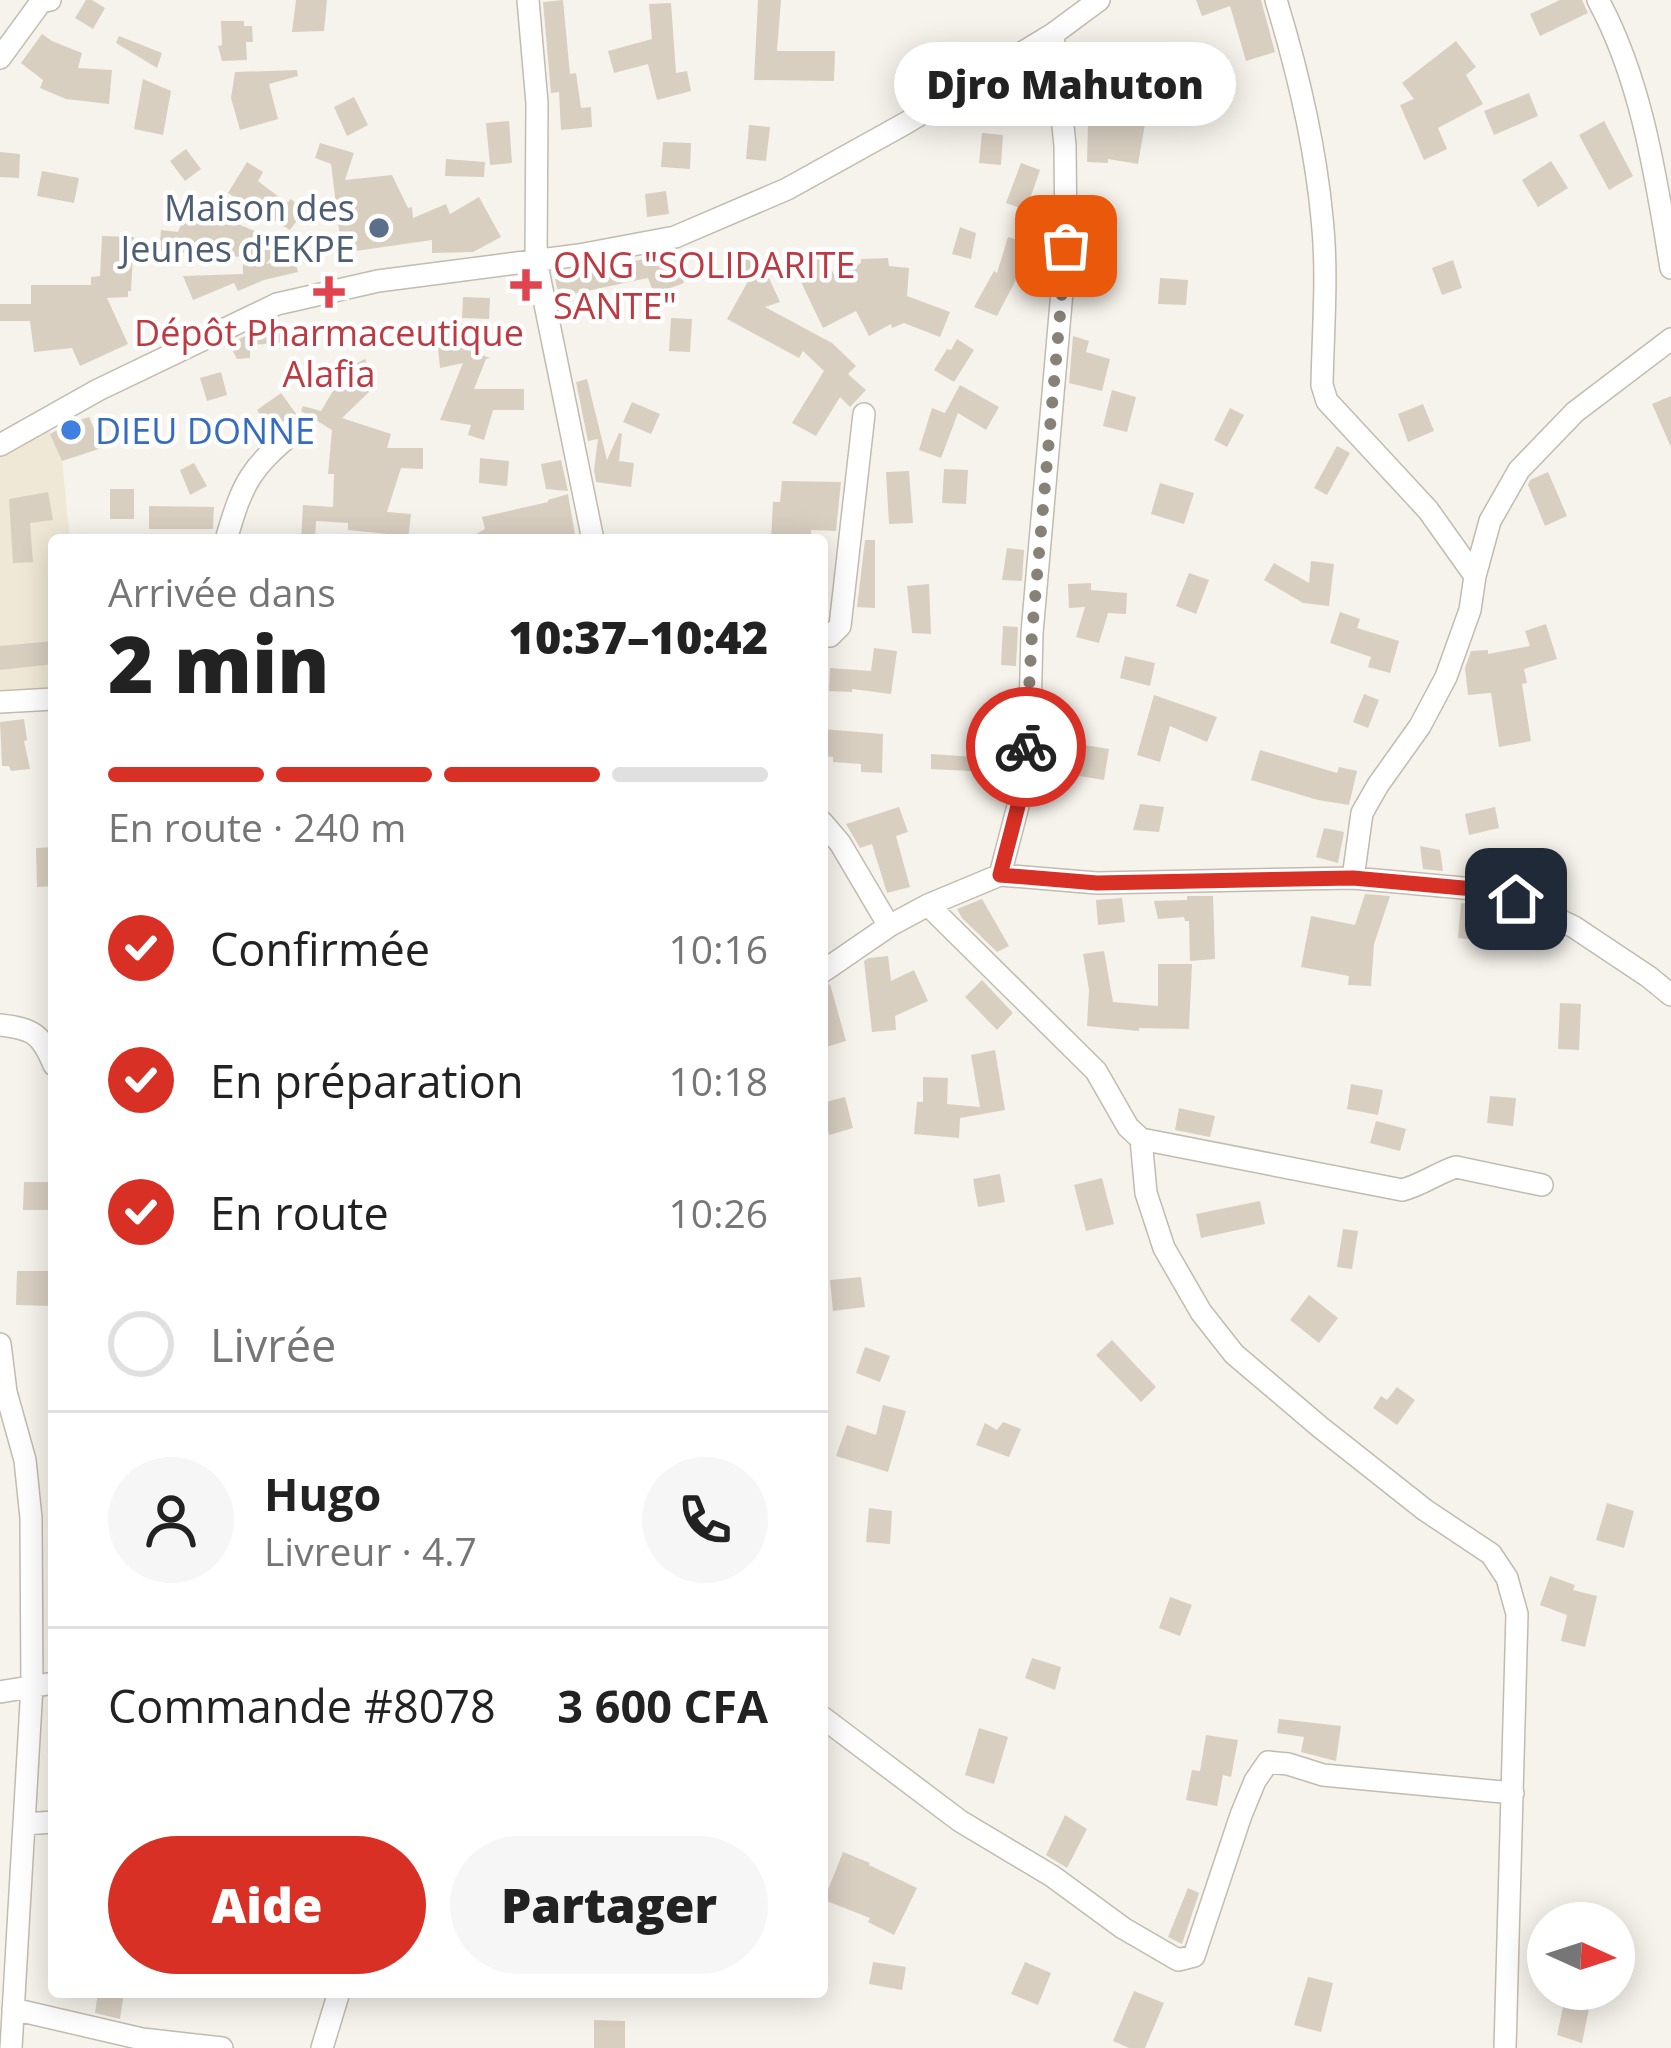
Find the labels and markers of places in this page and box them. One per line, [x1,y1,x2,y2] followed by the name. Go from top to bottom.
[895,42,1237,126] callout: Djro Mahuton
[118,183,355,273] place label: Maison des Jeunes d'EKPE
[1015,195,1117,297] pin
[366,215,392,241] marker: Maison des Jeunes d'EKPE
[553,240,856,330] place label: ONG "SOLIDARITE SANTE"
[510,269,542,301] marker: ONG "SOLIDARITE SANTE"
[316,279,342,305] marker: Dépôt Pharmaceutique Alafia
[134,308,524,398] place label: Dépôt Pharmaceutique Alafia
[95,406,315,455] place label: DIEU DONNE
[58,417,84,443] marker: DIEU DONNE
[1465,848,1567,950] pin

